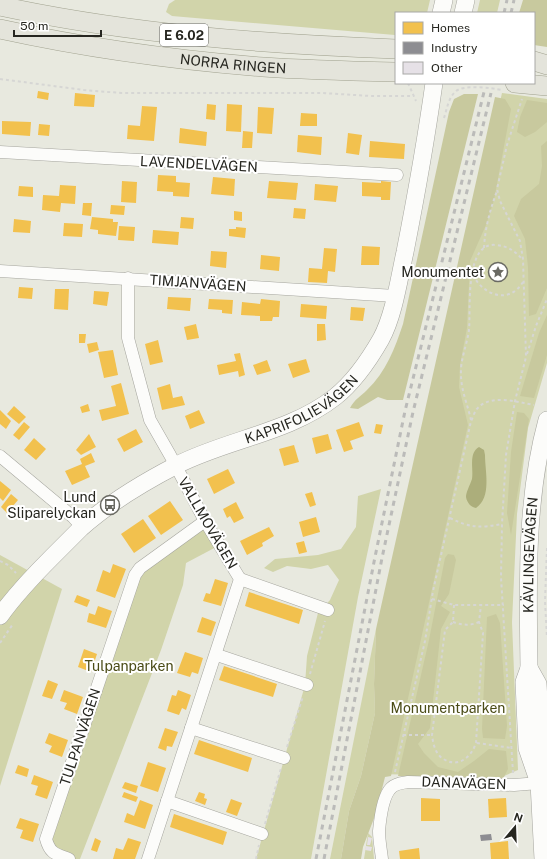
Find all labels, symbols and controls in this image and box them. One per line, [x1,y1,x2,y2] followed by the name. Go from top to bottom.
[14,12,101,38] scale bar
[395,12,535,84] legend
[20,19,48,33] text: 50 m
[431,21,470,35] text: Homes
[160,24,208,46] road number: E 6.02
[431,41,478,55] text: Industry
[179,51,287,76] street label: NORRA RINGEN
[431,61,463,75] text: Other
[140,151,258,175] street label: LAVENDELVÄGEN
[487,261,509,283] place icon: Monumentet
[401,264,484,280] place label: Monumentet
[149,270,247,294] street label: TIMJANVÄGEN
[243,372,361,447] street label: KAPRIFOLIEVÄGEN
[175,473,242,572] street label: VALLMOVÄGEN
[7,489,96,521] place label: Lund Sliparelyckan
[99,494,121,516] bus stop icon: Lund Sliparelyckan
[518,496,541,613] street label: KÄVLINGEVÄGEN
[85,658,173,674] park label: Tulpanparken
[55,686,103,788] street label: TULPANVÄGEN
[391,700,505,716] park label: Monumentparken
[421,772,507,792] street label: DANAVÄGEN
[495,807,535,847] north arrow
[512,810,524,825] text: N

